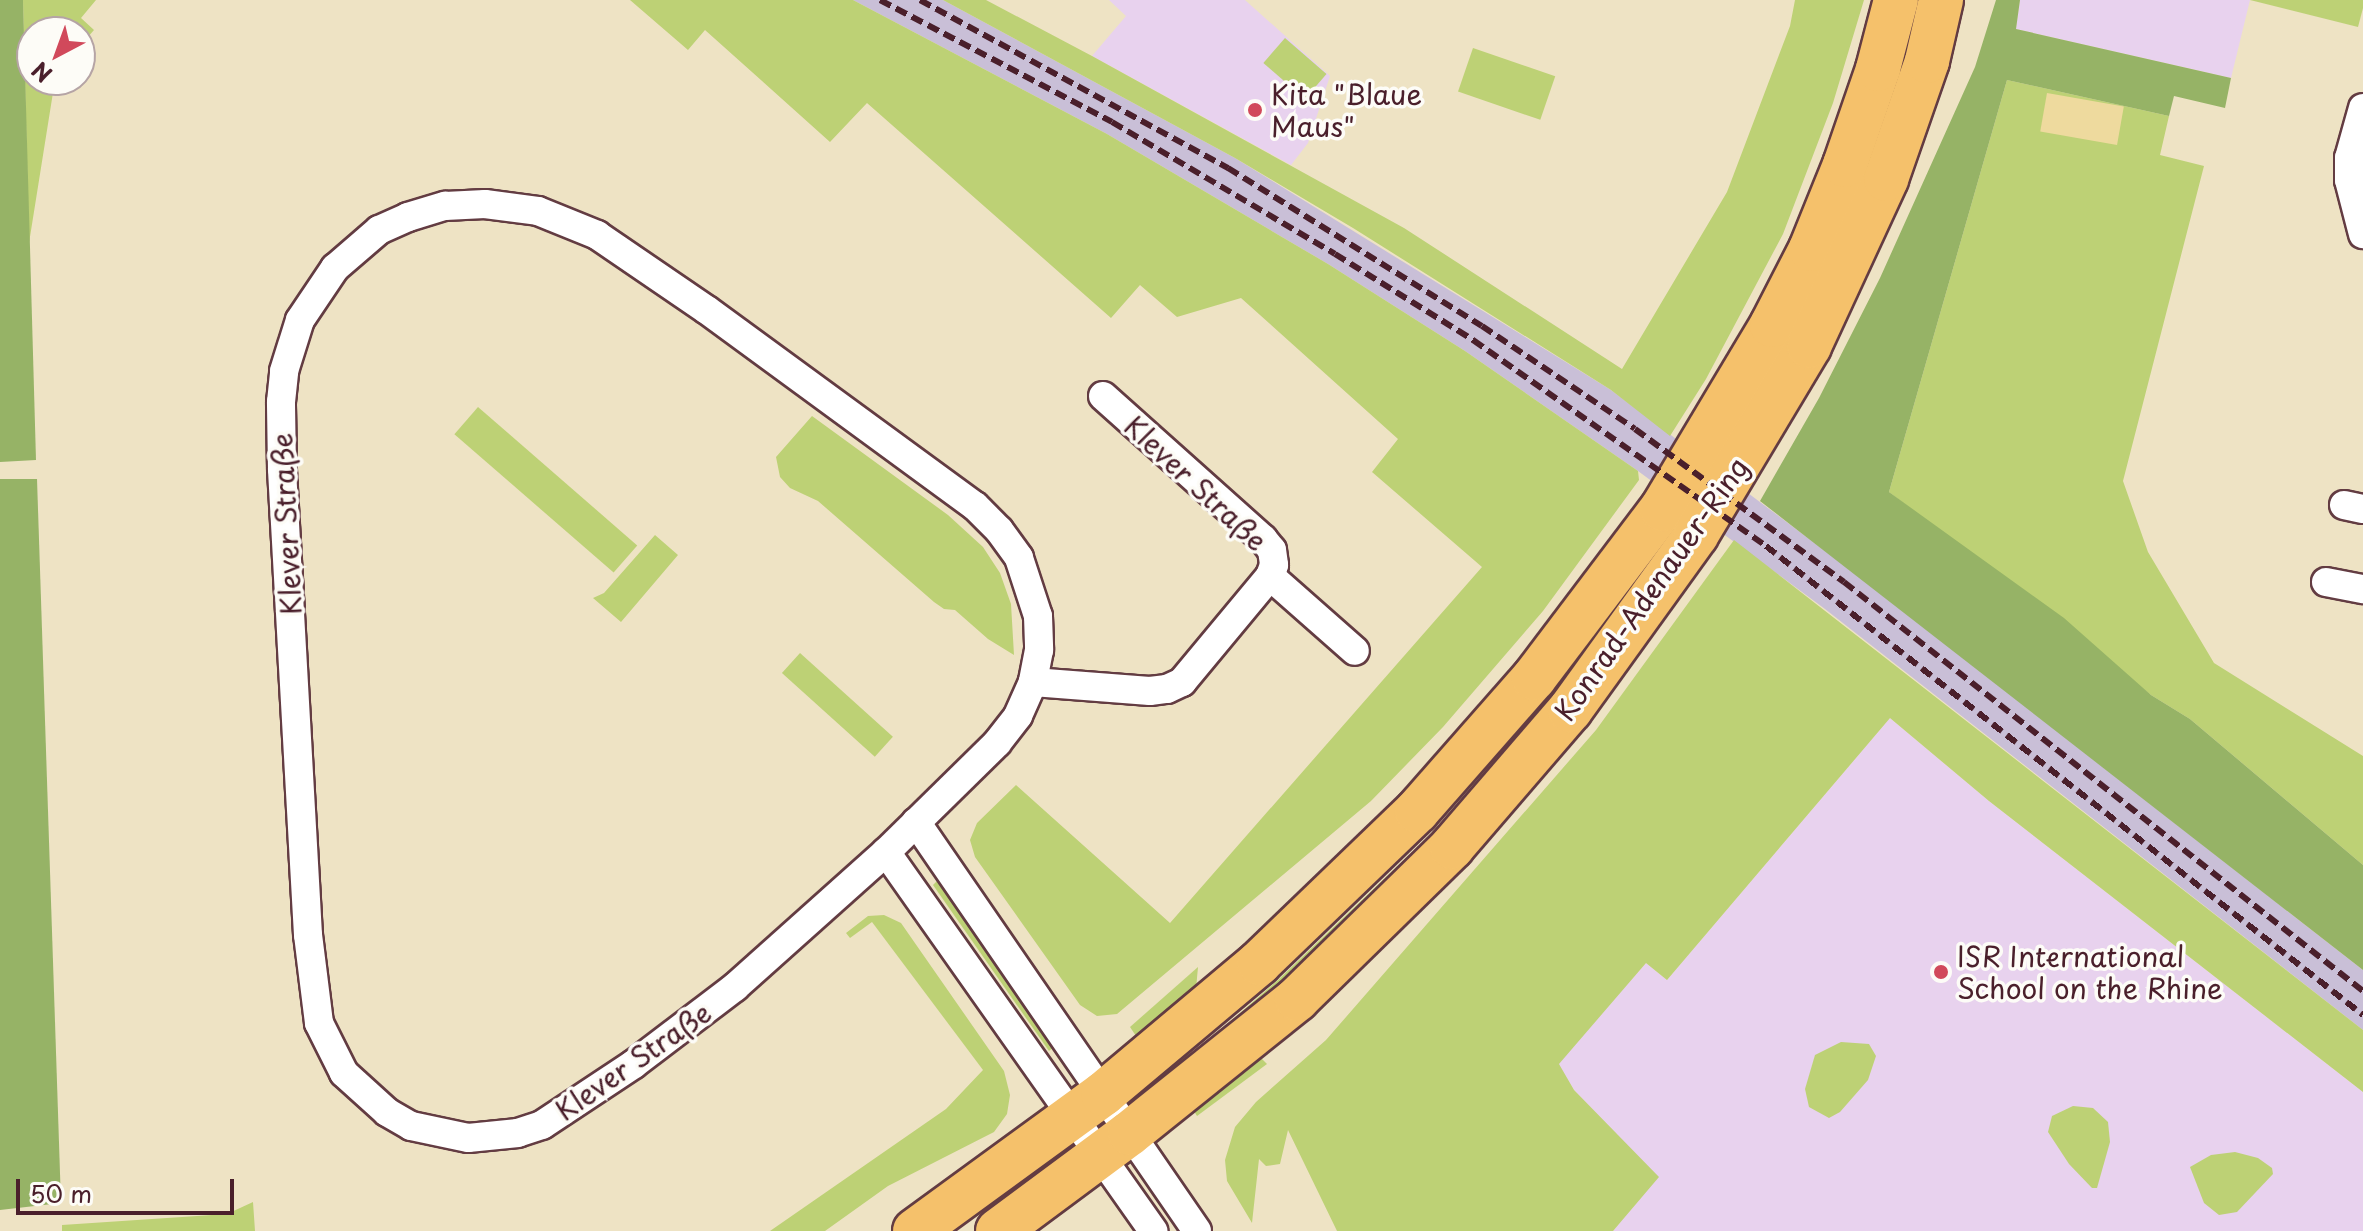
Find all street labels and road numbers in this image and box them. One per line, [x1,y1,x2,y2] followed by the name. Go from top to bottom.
[1117,408,1275,558] street label: Klever Straße
[264,431,308,617] street label: Klever Straße
[1547,451,1755,727] street label: Konrad-Adenauer-Ring
[548,994,718,1128] street label: Klever Straße

